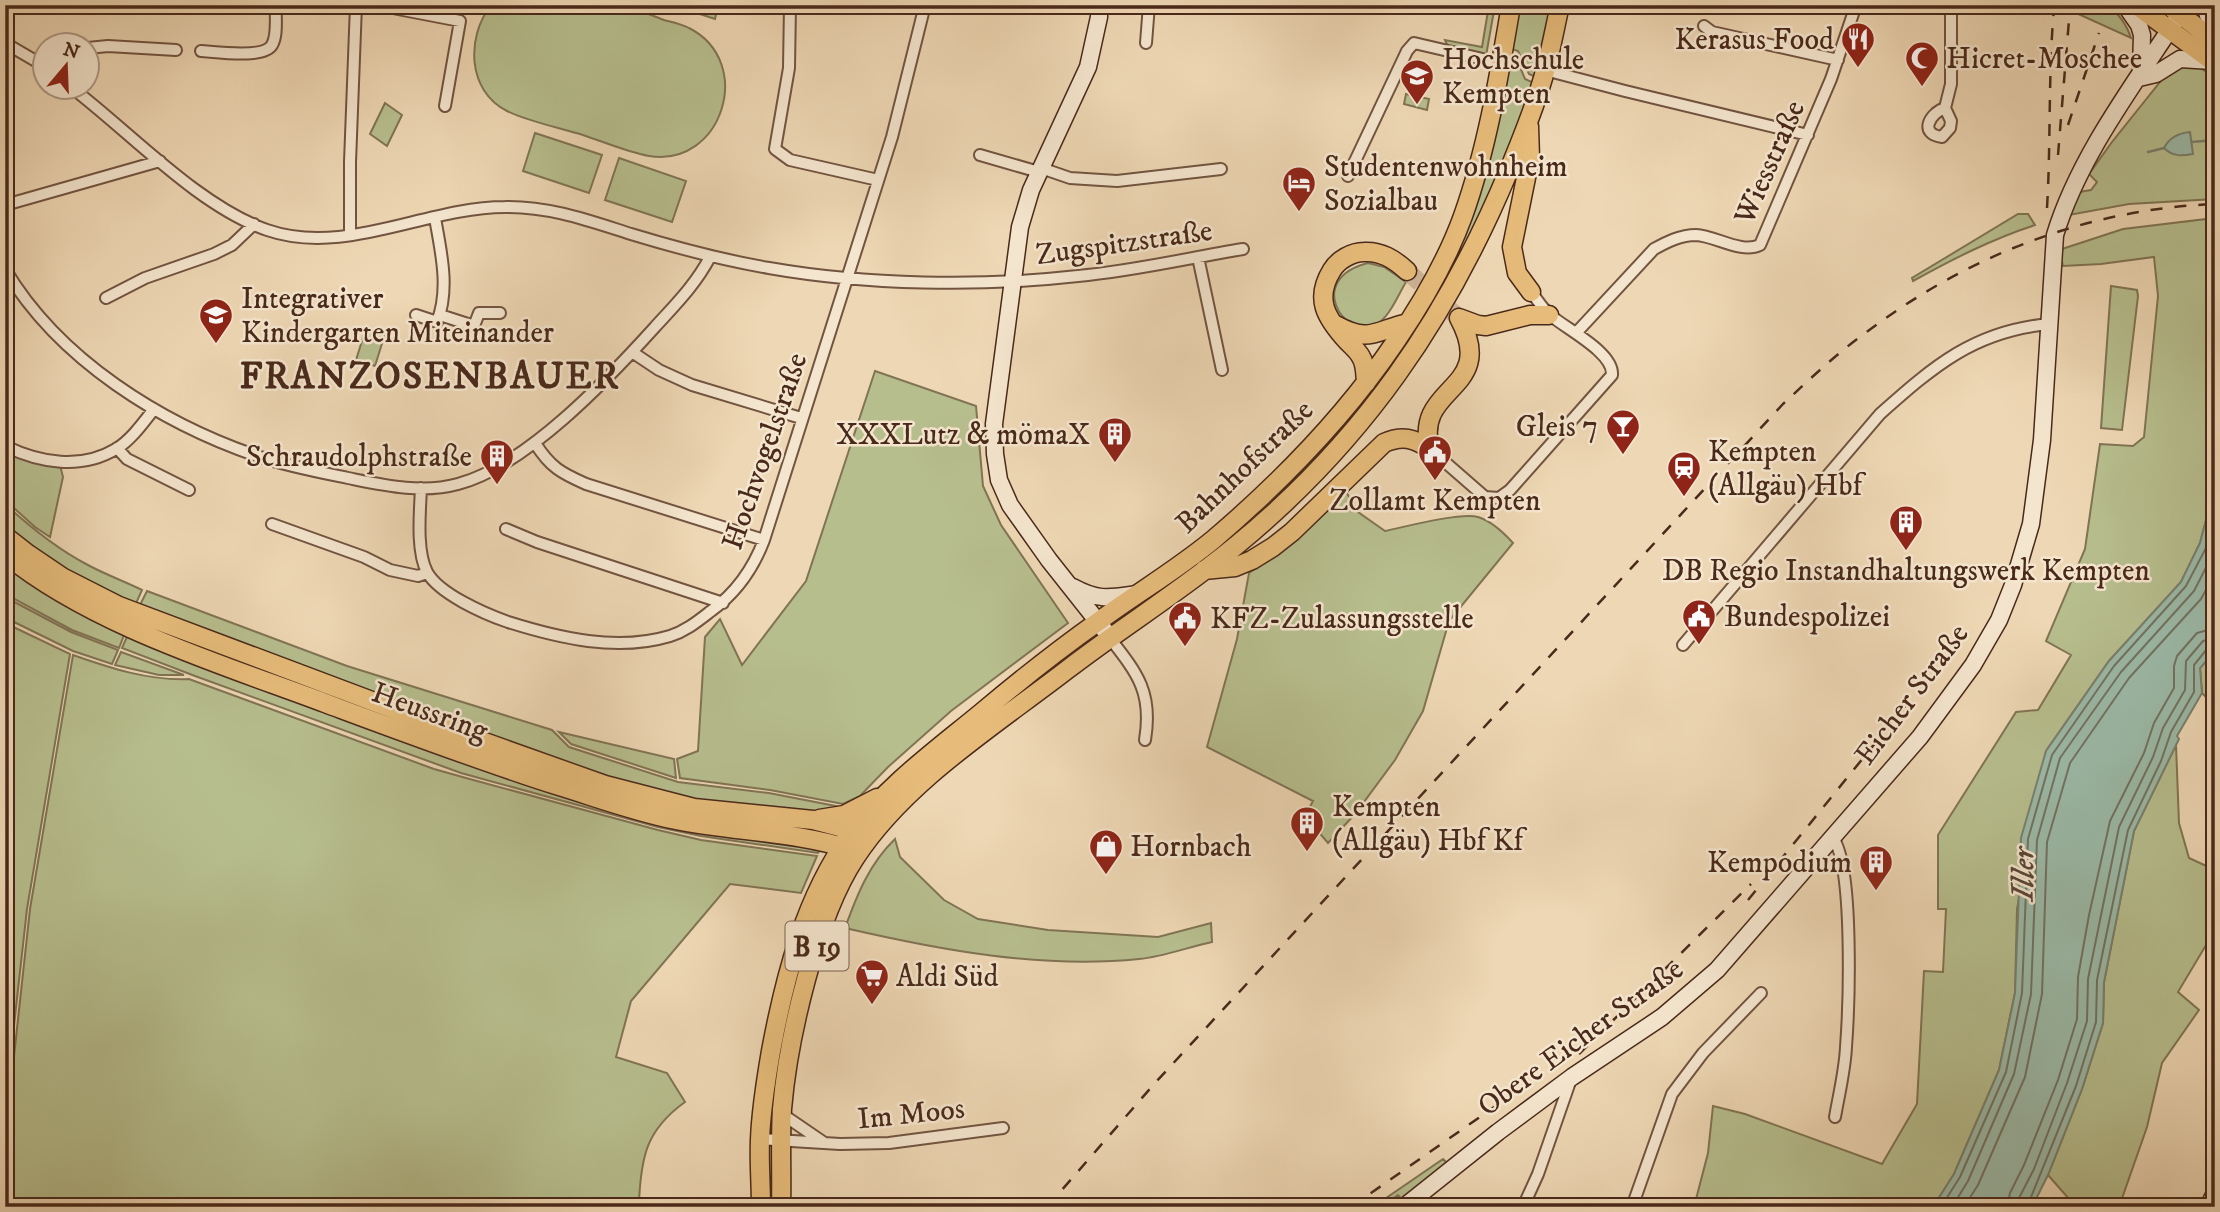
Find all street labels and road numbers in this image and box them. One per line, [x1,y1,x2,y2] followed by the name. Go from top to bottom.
[1726,95,1814,231] street label: Wiesstraße
[1034,213,1215,274] street label: Zugspitzstraße
[714,348,816,555] street label: Hochvogelstraße
[1169,392,1322,542] street label: Bahnhofstraße
[1847,617,1977,773] street label: Eicher Straße
[366,674,493,751] street label: Heussring
[786,922,848,970] road number: B 19
[1471,951,1691,1125] street label: Obere Eicher Straße
[856,1090,967,1139] street label: Im Moos

